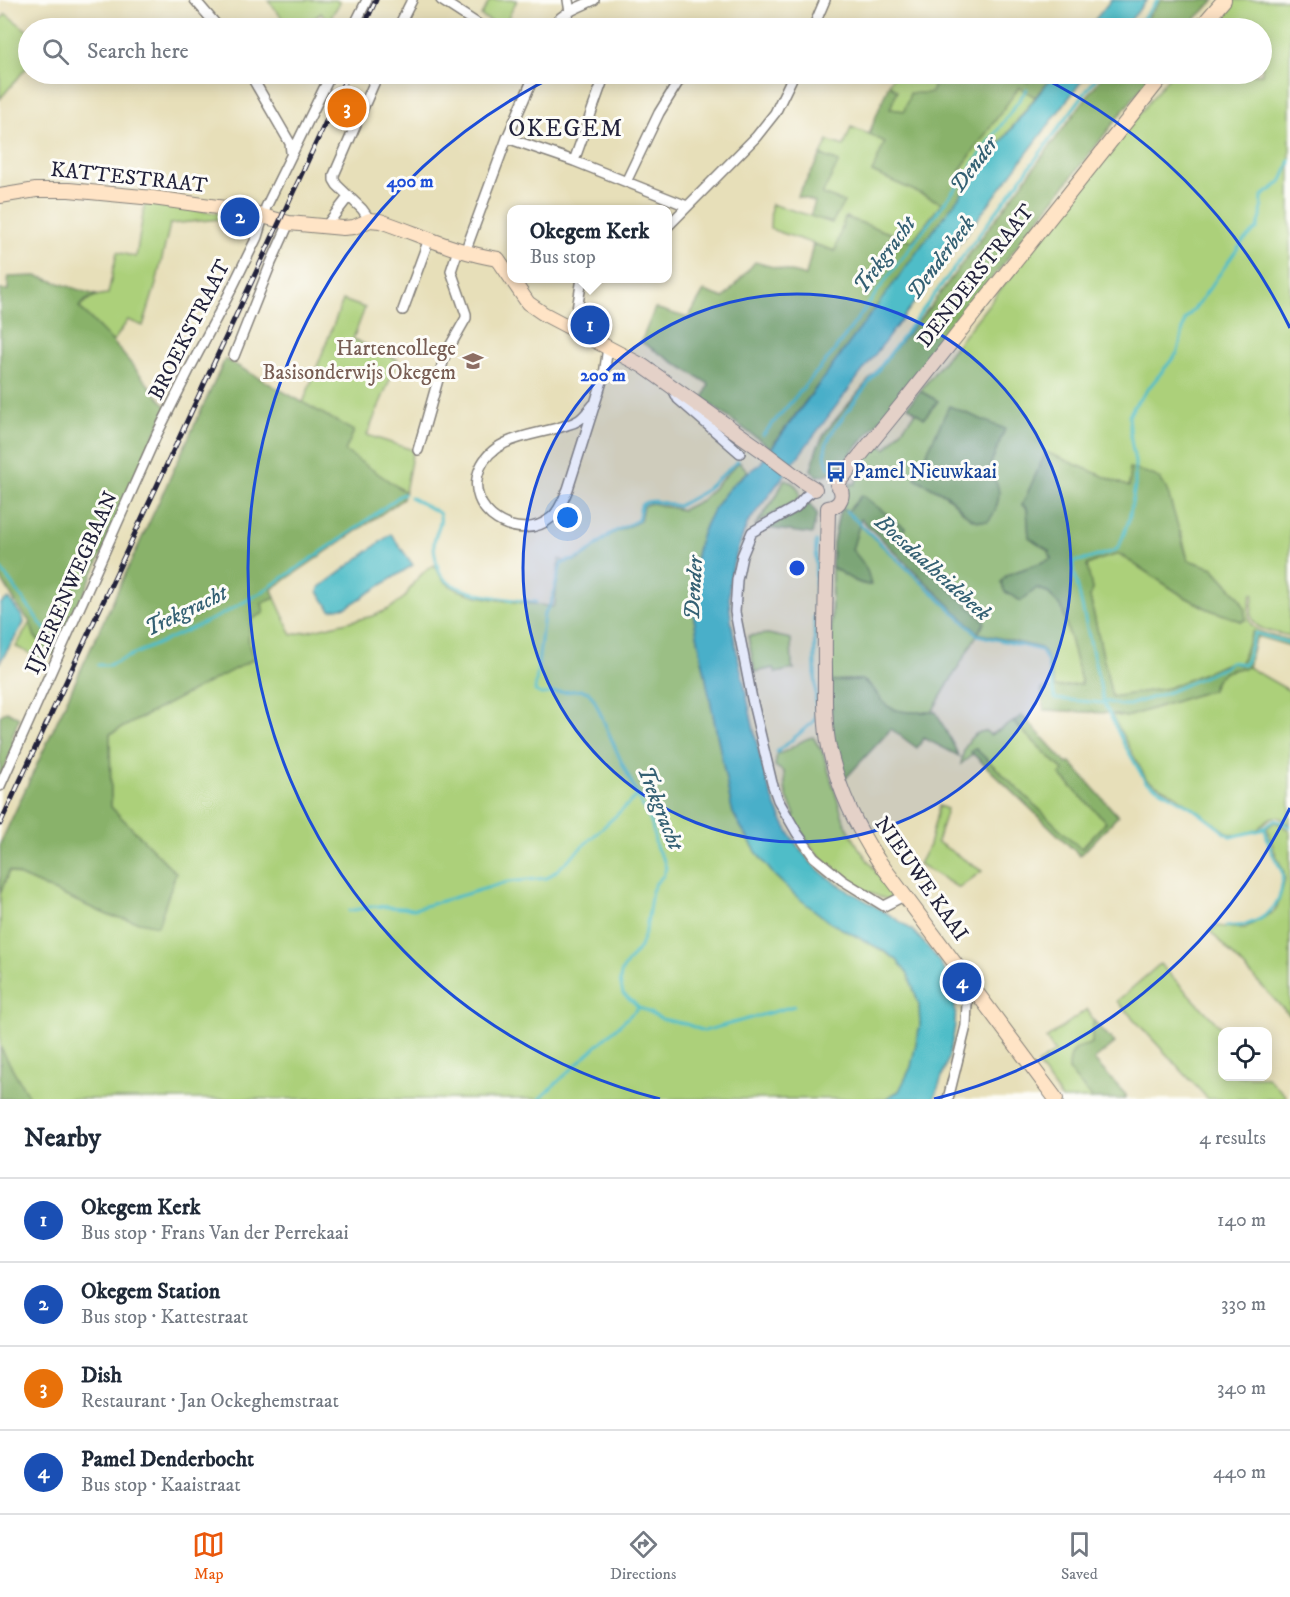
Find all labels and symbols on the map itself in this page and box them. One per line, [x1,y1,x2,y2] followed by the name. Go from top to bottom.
[328,86,366,130] pin: 3
[508,114,624,144] district label: OKEGEM
[944,130,1005,199] water label: Dender
[49,157,209,199] street label: KATTESTRAAT
[385,171,434,193] text: 400 m
[220,194,260,240] pin: 2
[912,199,1040,353] street label: DENDERSTRAAT
[848,210,923,299] water label: Trekgracht
[901,210,981,305] water label: Denderbeek
[143,255,237,405] street label: BROEKSTRAAT
[570,302,610,348] pin: 1
[262,336,456,386] place label: Hartencollege Basisonderwijs Okegem
[461,349,485,373] school or university icon: Hartencollege Basisonderwijs Okegem
[580,365,626,387] text: 200 m
[853,459,997,485] place label: Pamel Nieuwkaai
[824,460,848,484] bus stop icon: Pamel Nieuwkaai
[20,487,124,679] street label: IJZERENWEGBAAN
[553,503,582,532] your location
[869,508,997,628] water label: Boesdaalheidebeek
[679,553,709,621] water label: Dender
[787,558,807,578] centre of rings
[140,579,233,642] water label: Trekgracht
[631,762,690,855] water label: Trekgracht
[869,812,973,946] street label: NIEUWE KAAI
[942,960,982,1004] pin: 4

